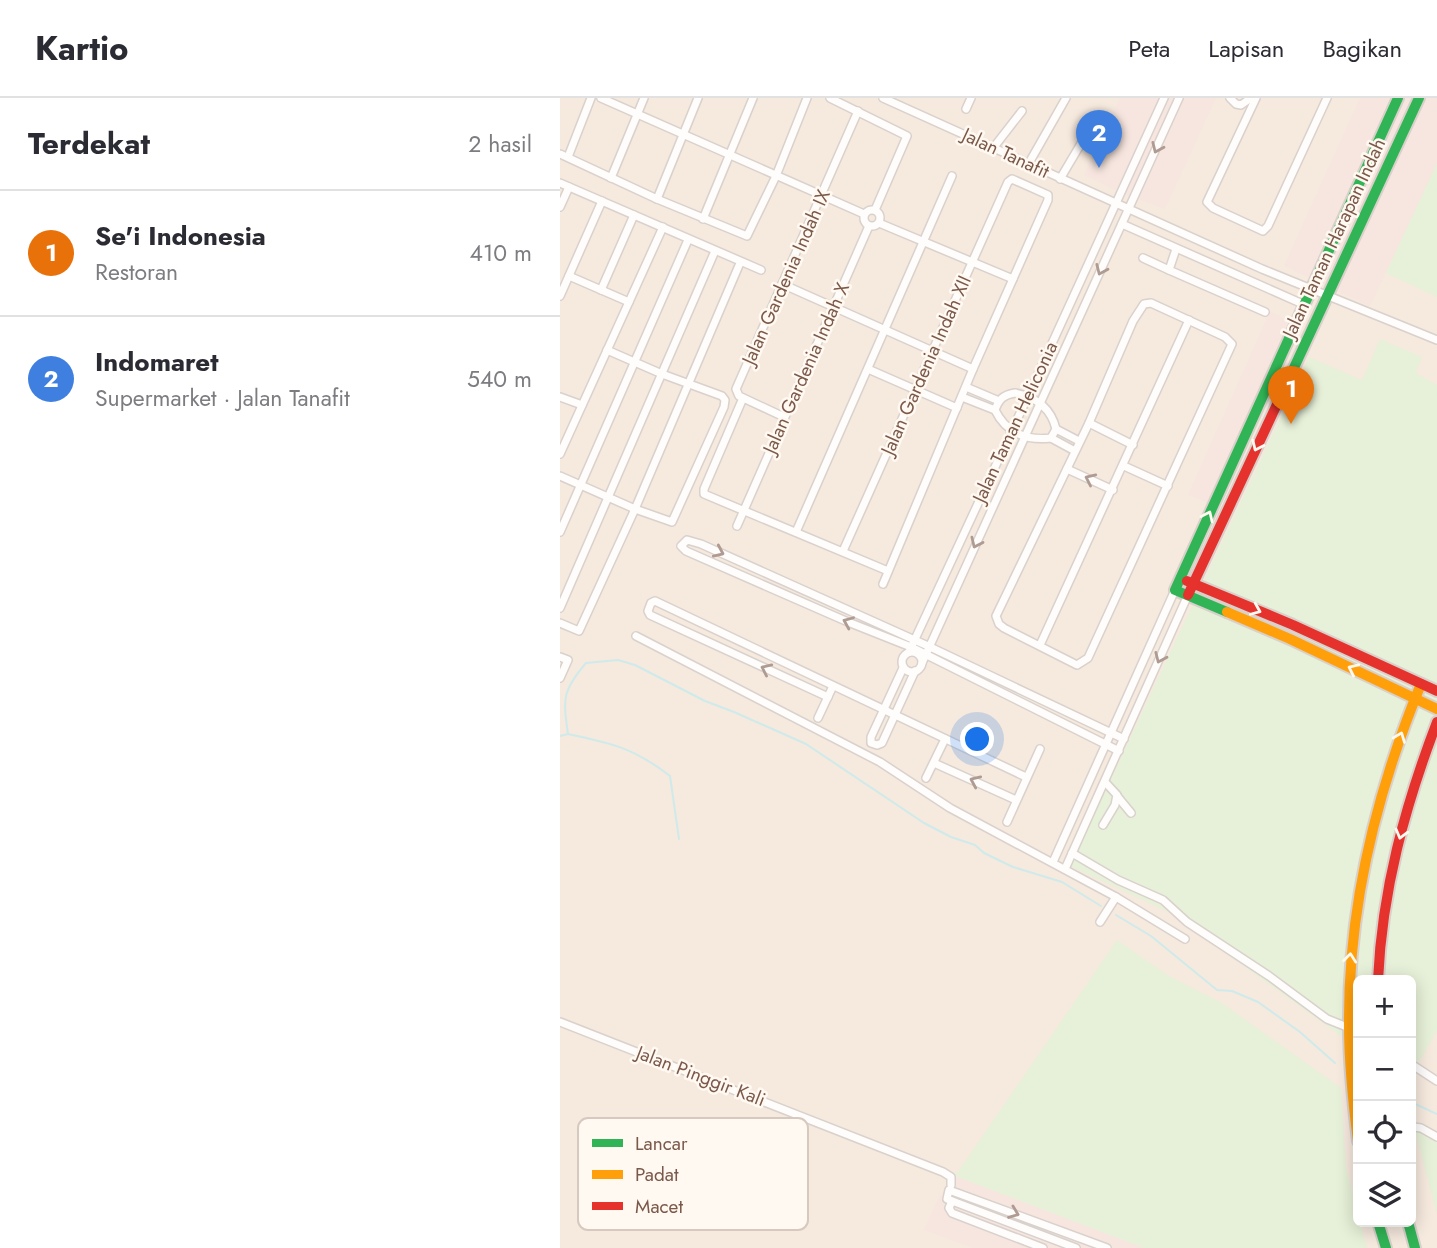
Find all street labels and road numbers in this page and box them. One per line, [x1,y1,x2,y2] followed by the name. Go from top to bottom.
[955,120,1054,185] street label: Jalan Tanafit
[1275,134,1392,345] street label: Jalan Taman Harapan Indah
[734,185,837,372] street label: Jalan Gardenia Indah IX
[873,271,978,462] street label: Jalan Gardenia Indah XII
[755,278,856,460] street label: Jalan Gardenia Indah X
[965,337,1064,510] street label: Jalan Taman Heliconia
[630,1038,769,1113] street label: Jalan Pinggir Kali

